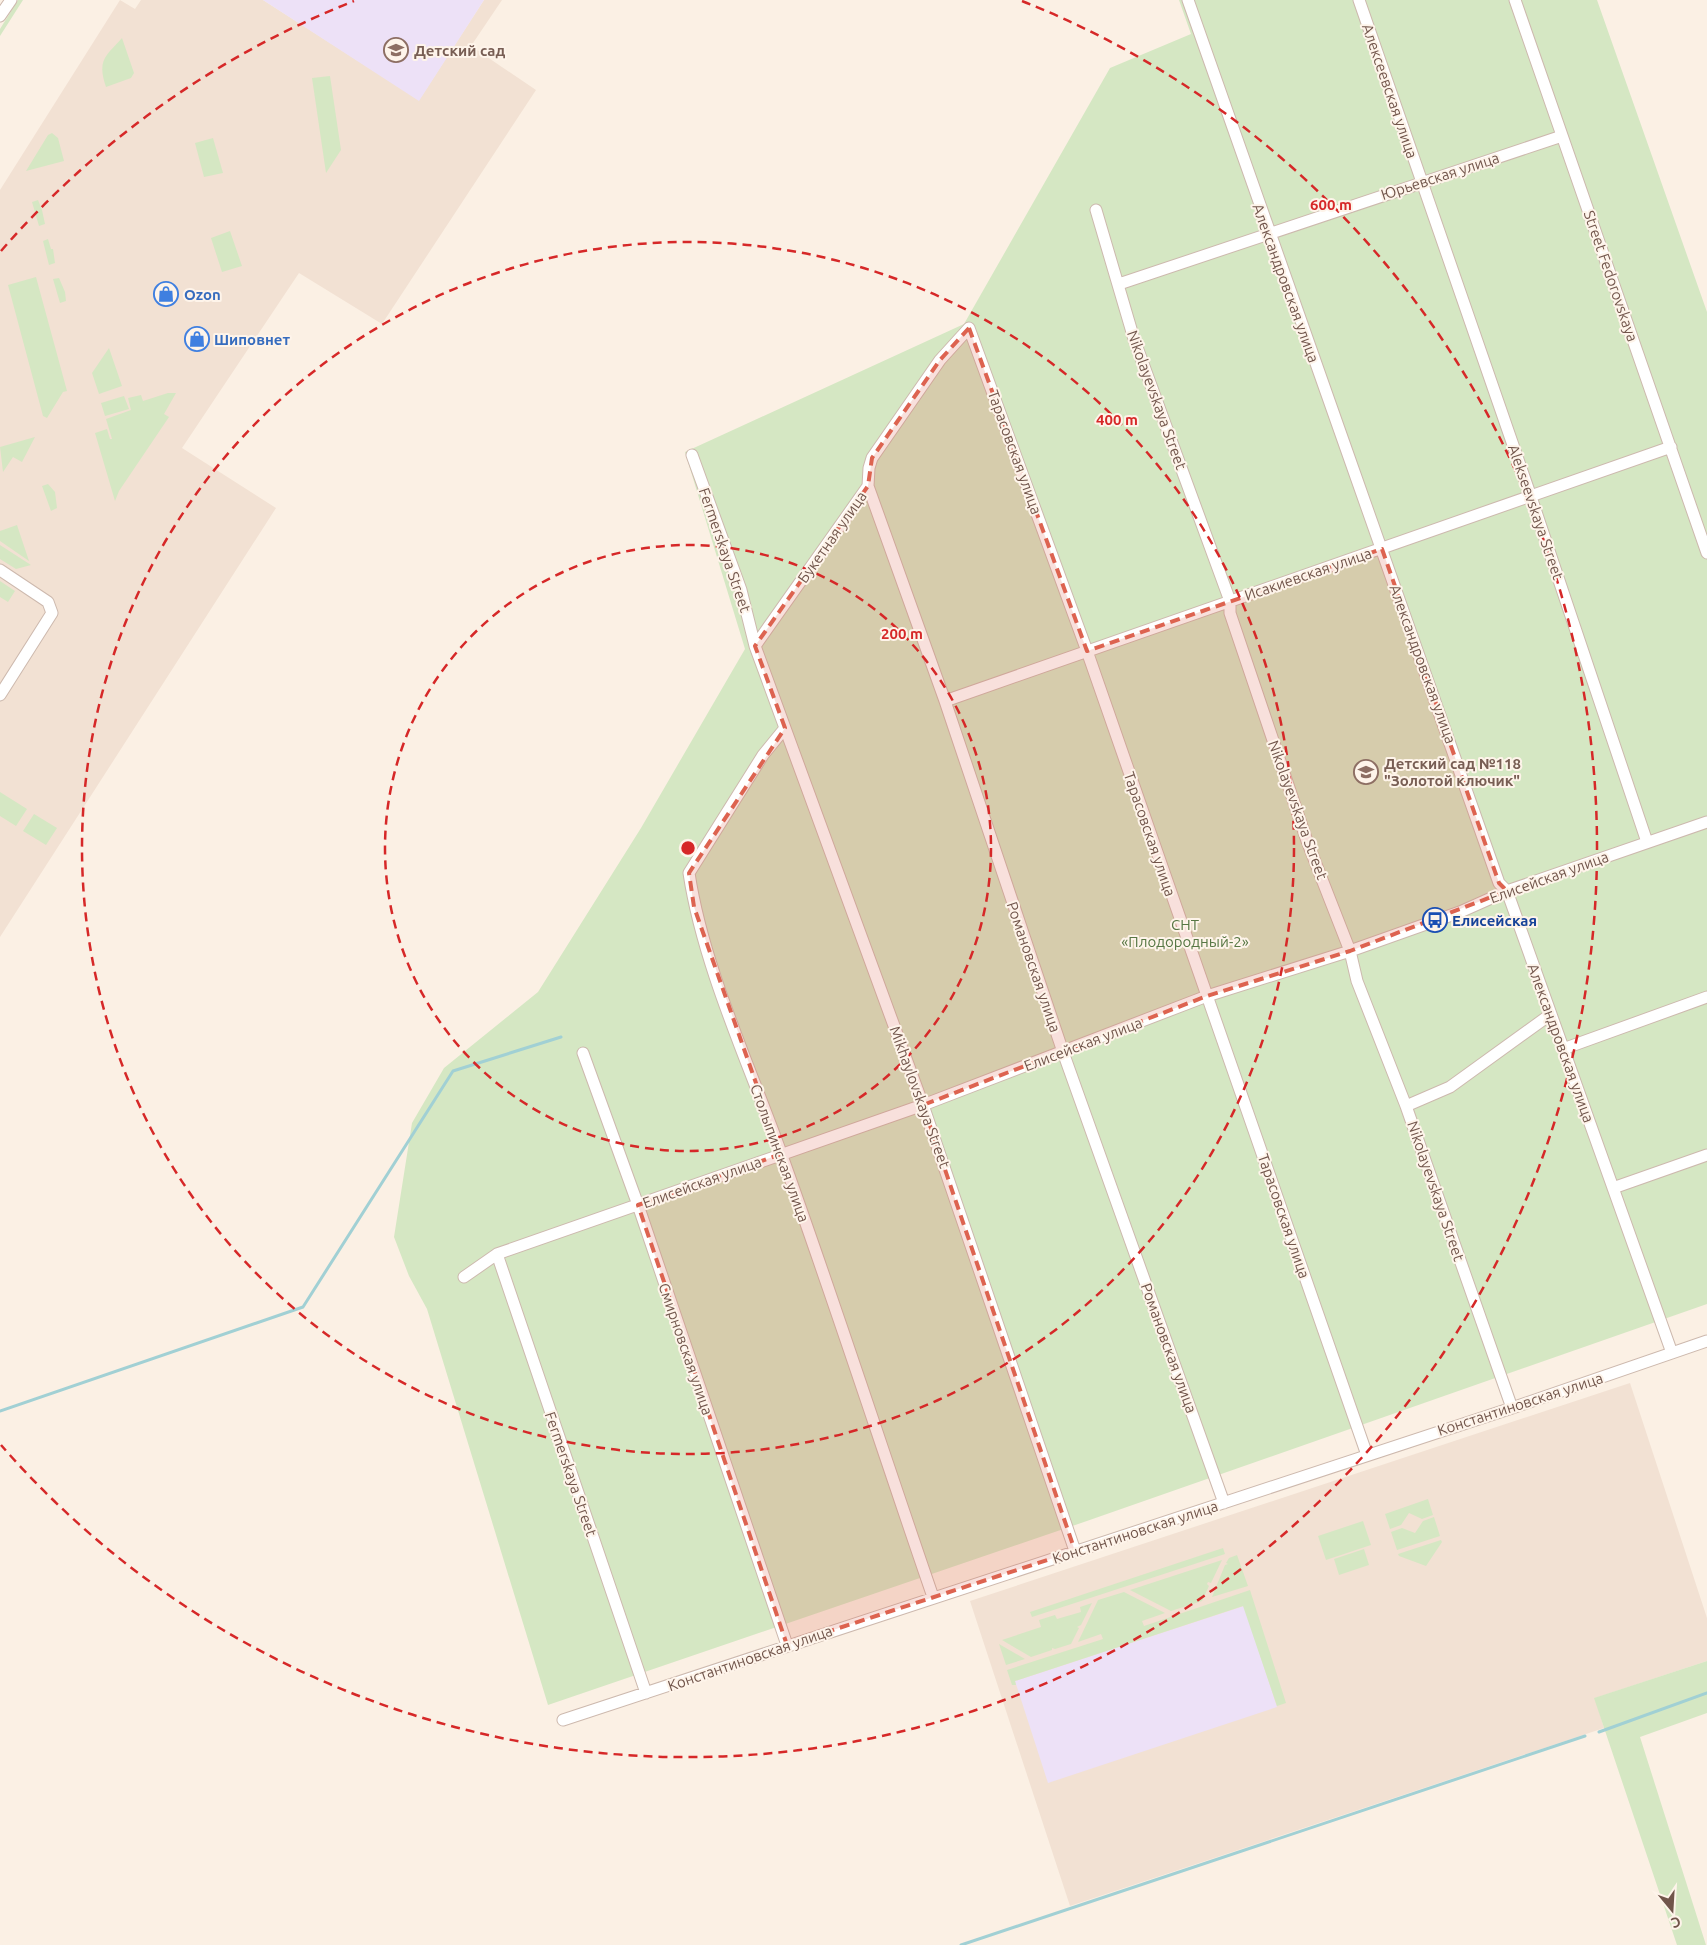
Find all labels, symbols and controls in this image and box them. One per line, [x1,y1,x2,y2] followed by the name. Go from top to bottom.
[1359,21,1421,161] street label: Алексеевская улица
[383,37,409,63] school or university icon: Детский сад
[414,42,505,59] place label: Детский сад
[1379,149,1501,203] street label: Юрьевская улица
[1310,196,1352,213] text: 600 m
[1249,201,1323,365] street label: Александровская улица
[1581,208,1641,344] street label: Street Fedorovskaya
[153,281,179,307] shop icon: Ozon
[184,286,221,303] place label: Ozon
[184,326,210,352] shop icon: Шиповнет
[1124,328,1190,472] street label: Nikolayevskaya Street
[214,331,290,348] place label: Шиповнет
[985,388,1045,516] street label: Тарасовская улица
[1096,411,1138,428] text: 400 m
[1505,442,1567,582] street label: Alekseevskaya Street
[696,485,754,615] street label: Fermerskaya Street
[794,488,870,586] street label: Букетная улица
[1242,544,1374,604] street label: Исакиевская улица
[1386,582,1460,746] street label: Александровская улица
[881,625,923,642] text: 200 m
[1265,738,1331,882] street label: Nikolayevskaya Street
[1384,755,1521,789] place label: Детский сад №118 "Золотой ключик"
[1353,759,1379,785] school or university icon: Детский сад №118 "Золотой ключик"
[1121,769,1179,899] street label: Тарасовская улица
[679,839,697,857] centre of rings
[1487,848,1611,906] street label: Елисейская улица
[1004,899,1064,1035] street label: Романовская улица
[1422,907,1448,933] bus stop icon: Елисейская
[1452,912,1537,929] place label: Елисейская
[1121,916,1249,950] park label: СНТ «Плодородный-2»
[1524,961,1598,1125] street label: Александровская улица
[1022,1014,1144,1074] street label: Елисейская улица
[886,1024,954,1170] street label: Mikhaylovskaya Street
[747,1082,813,1224] street label: Столыпинская улица
[1404,1119,1468,1263] street label: Nikolayevskaya Street
[1255,1151,1313,1281] street label: Тарасовская улица
[640,1153,764,1211] street label: Елисейская улица
[655,1281,717,1417] street label: Смирновская улица
[1138,1281,1200,1415] street label: Романовская улица
[1435,1369,1605,1439] street label: Константиновская улица
[542,1409,600,1539] street label: Fermerskaya Street
[1050,1497,1220,1567] street label: Константиновская улица
[665,1622,835,1694] street label: Константиновская улица
[1647,1885,1697,1935] north arrow
[1669,1913,1683,1931] text: С

